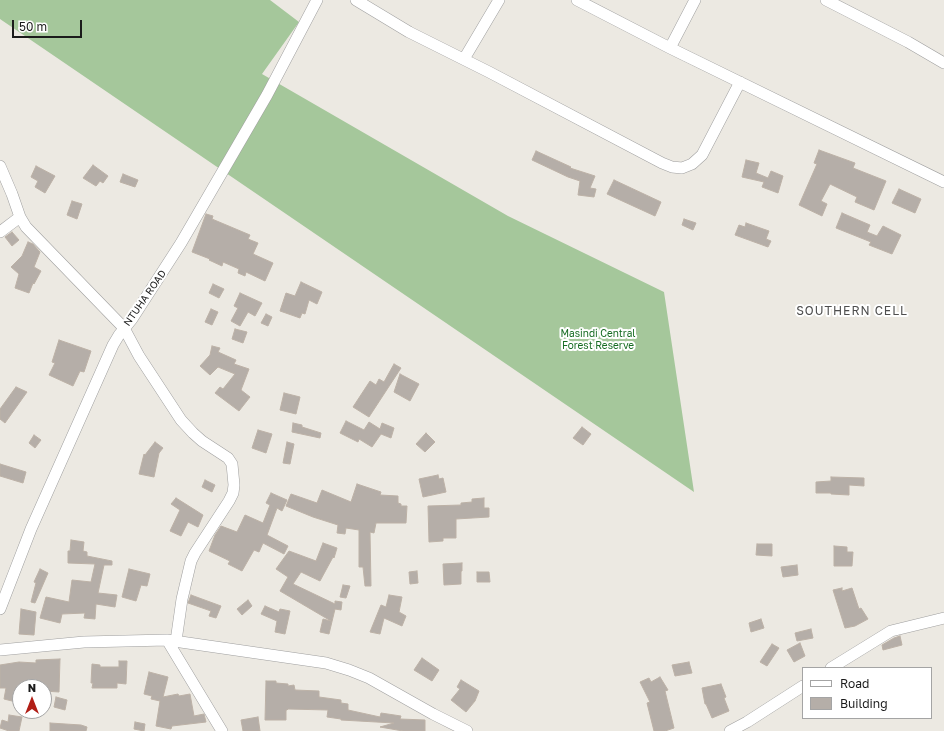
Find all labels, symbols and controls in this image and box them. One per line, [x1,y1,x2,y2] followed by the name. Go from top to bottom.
[14,12,84,38] scale bar
[19,19,47,34] text: 50 m
[121,268,169,328] street label: NTUHA ROAD
[796,304,908,318] district label: SOUTHERN CELL
[560,328,636,352] park label: Masindi Central Forest Reserve
[802,667,932,719] legend
[840,676,869,691] text: Road
[12,679,52,719] north arrow
[28,681,36,694] text: N
[840,696,888,711] text: Building

